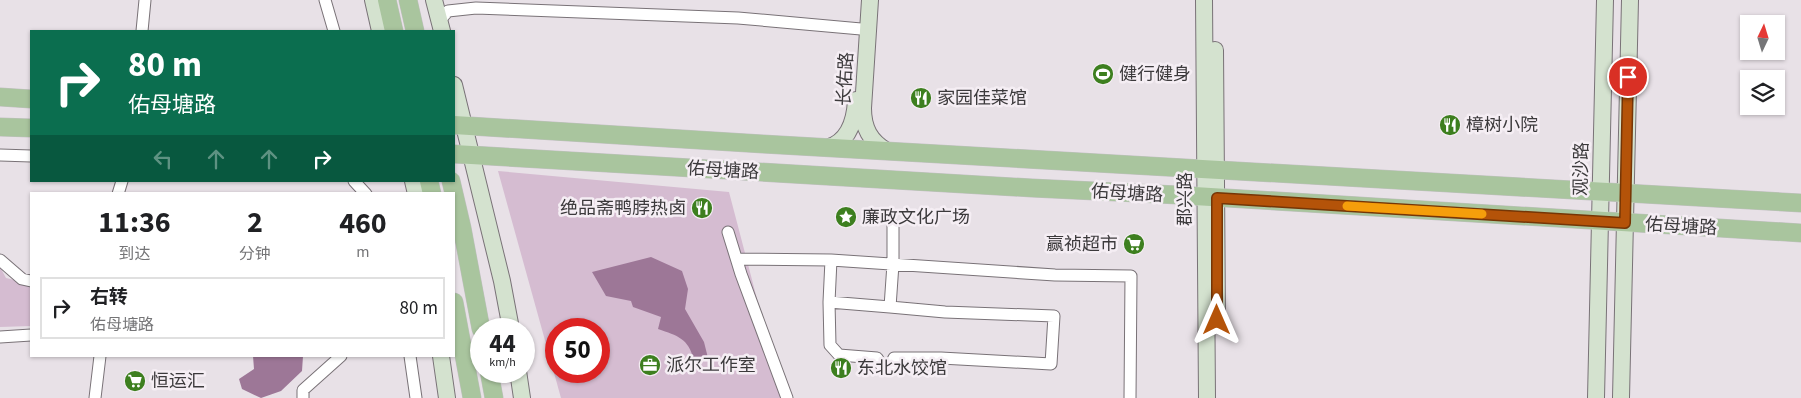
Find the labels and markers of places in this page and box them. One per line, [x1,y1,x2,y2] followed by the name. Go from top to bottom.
[1607,56,1649,98] pin
[1091,62,1115,86] sports icon: 健行健身
[1119,62,1191,87] place label: 健行健身
[909,86,933,110] restaurant icon: 家园佳菜馆
[937,86,1027,111] place label: 家园佳菜馆
[1438,113,1462,137] restaurant icon: 樟树小院
[1466,113,1538,138] place label: 樟树小院
[560,196,686,221] place label: 绝品斋鸭脖热卤
[690,196,714,220] restaurant icon: 绝品斋鸭脖热卤
[834,205,858,229] place icon: 廉政文化广场
[862,205,970,230] place label: 廉政文化广场
[1046,232,1118,257] place label: 赢祯超市
[1122,232,1146,256] supermarket icon: 赢祯超市
[638,353,662,377] office icon: 派尔工作室
[666,353,756,378] place label: 派尔工作室
[829,356,853,380] restaurant icon: 东北水饺馆
[857,356,947,381] place label: 东北水饺馆
[123,369,147,393] supermarket icon: 恒运汇
[151,369,205,394] place label: 恒运汇

